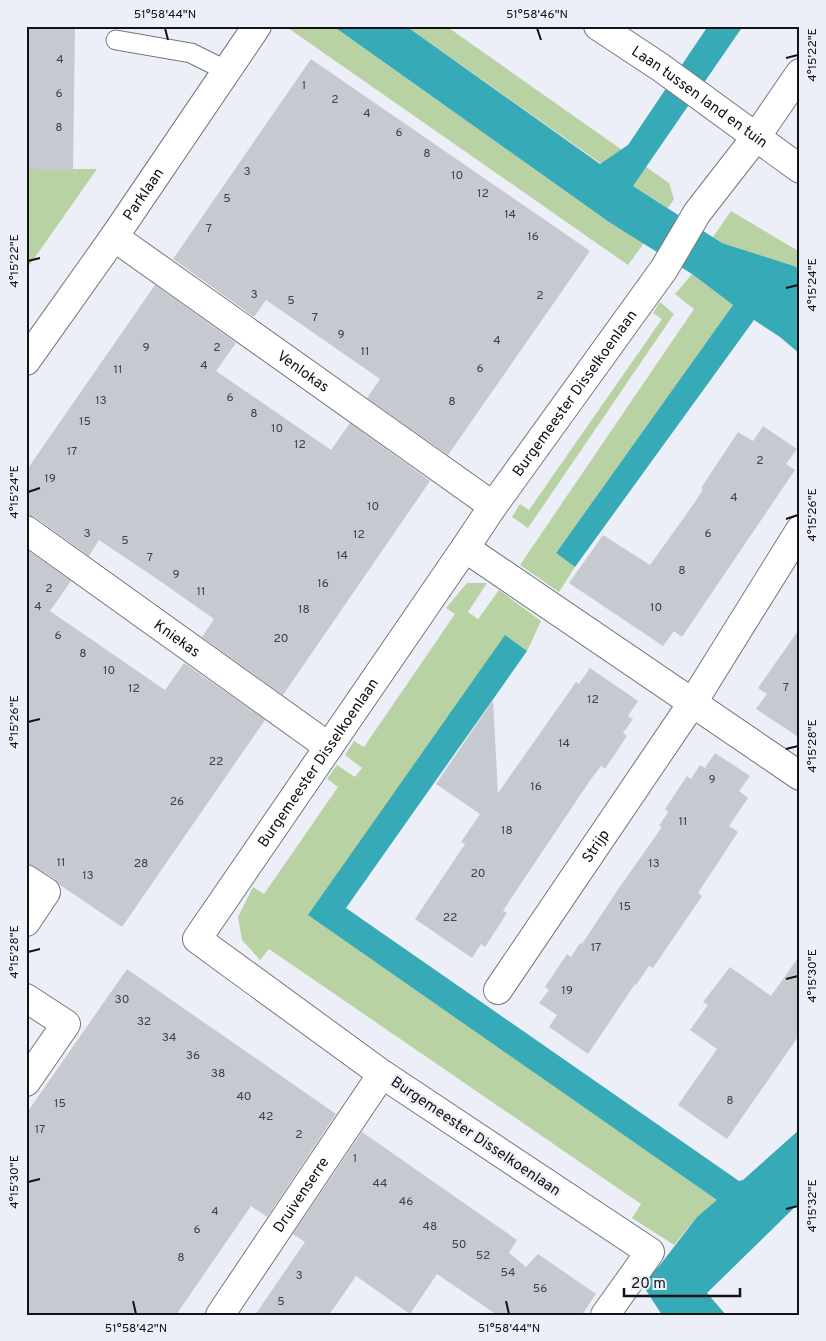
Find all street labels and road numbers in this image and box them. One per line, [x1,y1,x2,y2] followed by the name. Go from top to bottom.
[627,43,771,153] street label: Laan tussen land en tuin
[120,165,169,225] street label: Parklaan
[509,307,642,481] street label: Burgemeester Disselkoenlaan
[272,347,332,398] street label: Venlokas
[149,616,203,663] street label: Kniekas
[254,675,384,852] street label: Burgemeester Disselkoenlaan
[579,826,615,867] street label: Strijp
[387,1073,564,1201] street label: Burgemeester Disselkoenlaan
[270,1154,334,1237] street label: Druivenserre

